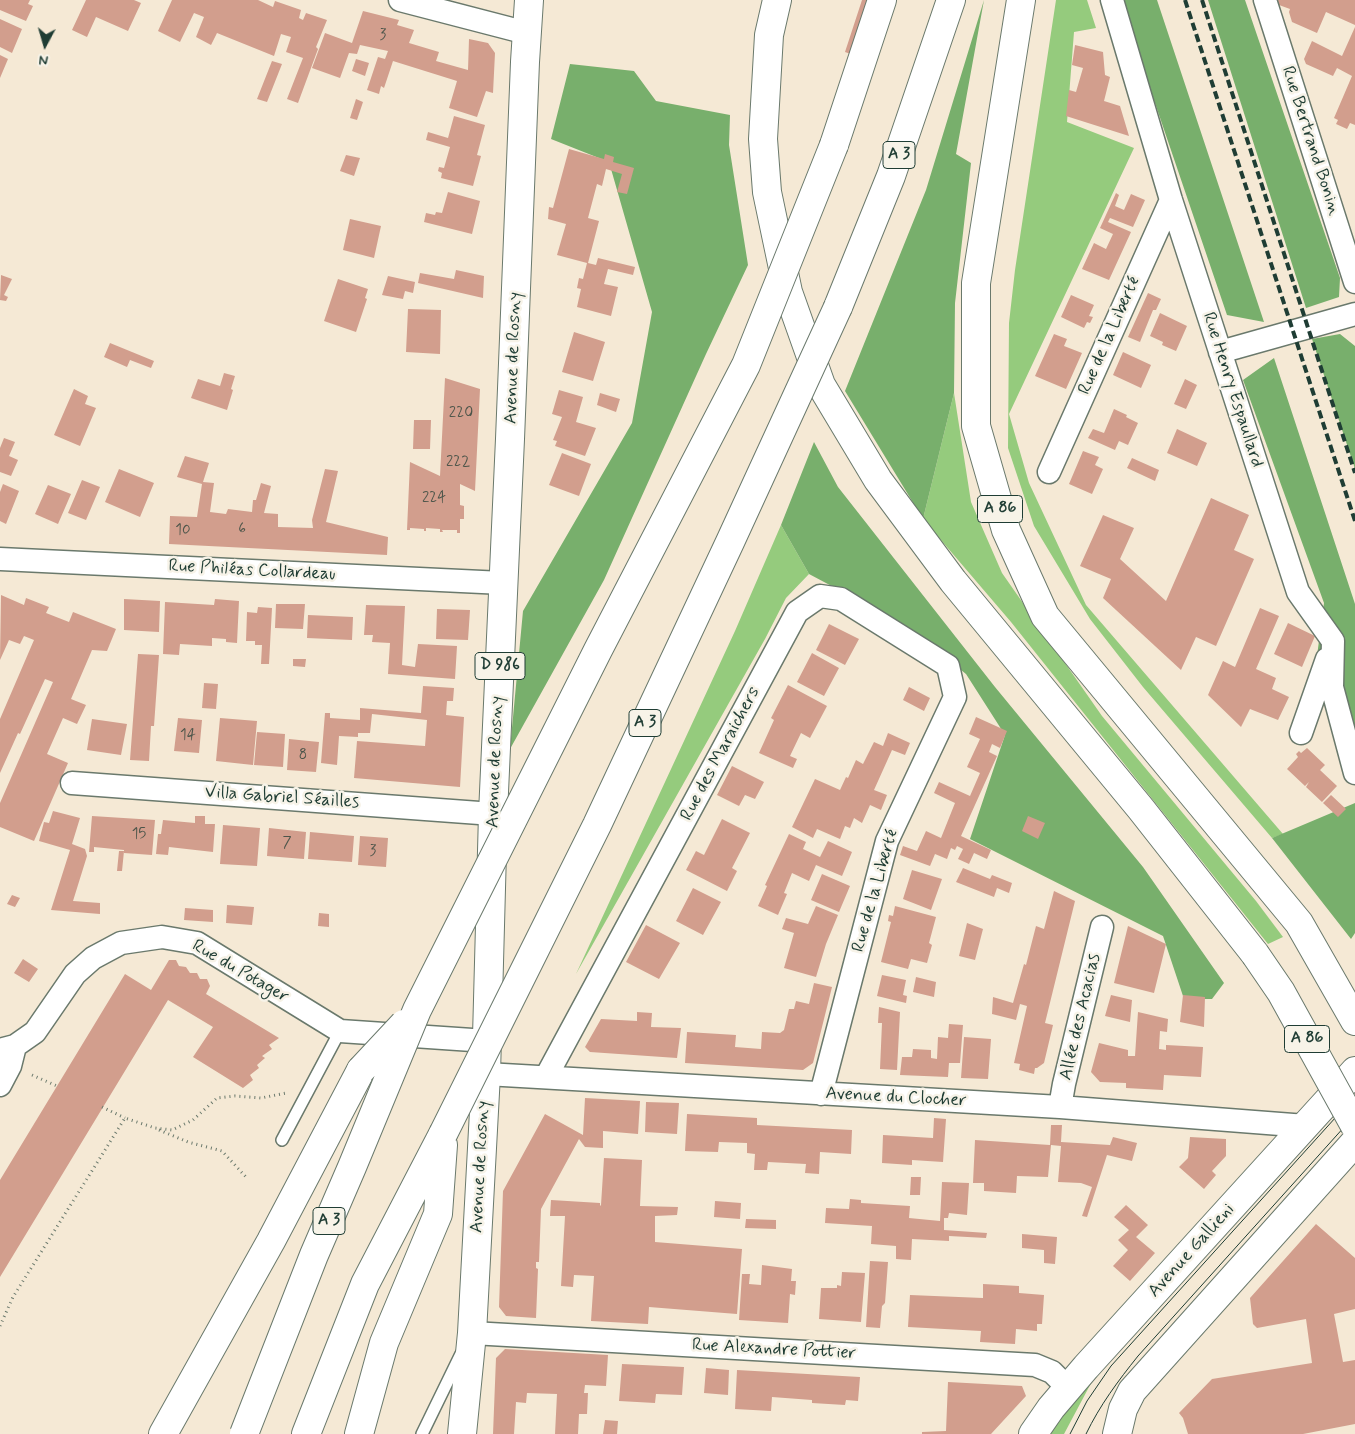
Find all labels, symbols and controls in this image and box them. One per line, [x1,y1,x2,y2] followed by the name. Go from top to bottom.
[20,20,70,70] north arrow
[380,27,386,45] house number: 3
[38,50,49,69] text: N
[1276,64,1344,218] street label: Rue Bertrand Bonin
[883,142,915,168] road number: A 3
[1074,274,1146,398] street label: Rue de la Liberté
[501,291,527,425] street label: Avenue de Rosny
[1197,310,1267,470] street label: Rue Henry Espaullard
[449,405,473,423] house number: 220
[446,454,470,472] house number: 222
[422,490,446,508] house number: 224
[978,496,1022,522] road number: A 86
[238,521,246,539] house number: 6
[175,522,191,540] house number: 10
[168,556,336,586] street label: Rue Philéas Collardeau
[475,652,525,679] road number: D 986
[677,683,765,825] street label: Rue des Maraichers
[483,695,509,829] street label: Avenue de Rosny
[629,710,661,736] road number: A 3
[180,727,196,745] house number: 14
[299,747,307,765] house number: 8
[204,782,360,814] street label: Villa Gabriel Séailles
[132,826,146,844] house number: 15
[848,827,904,955] street label: Rue de la Liberté
[282,835,292,853] house number: 7
[370,843,376,861] house number: 3
[188,936,292,1008] street label: Rue du Potager
[1056,951,1106,1083] street label: Allée des Acacias
[1284,1026,1330,1052] road number: A 86
[825,1084,967,1112] street label: Avenue du Clocher
[467,1100,495,1234] street label: Avenue de Rosny
[1144,1200,1240,1302] street label: Avenue Gallieni
[313,1208,345,1234] road number: A 3
[691,1335,857,1365] street label: Rue Alexandre Pottier

